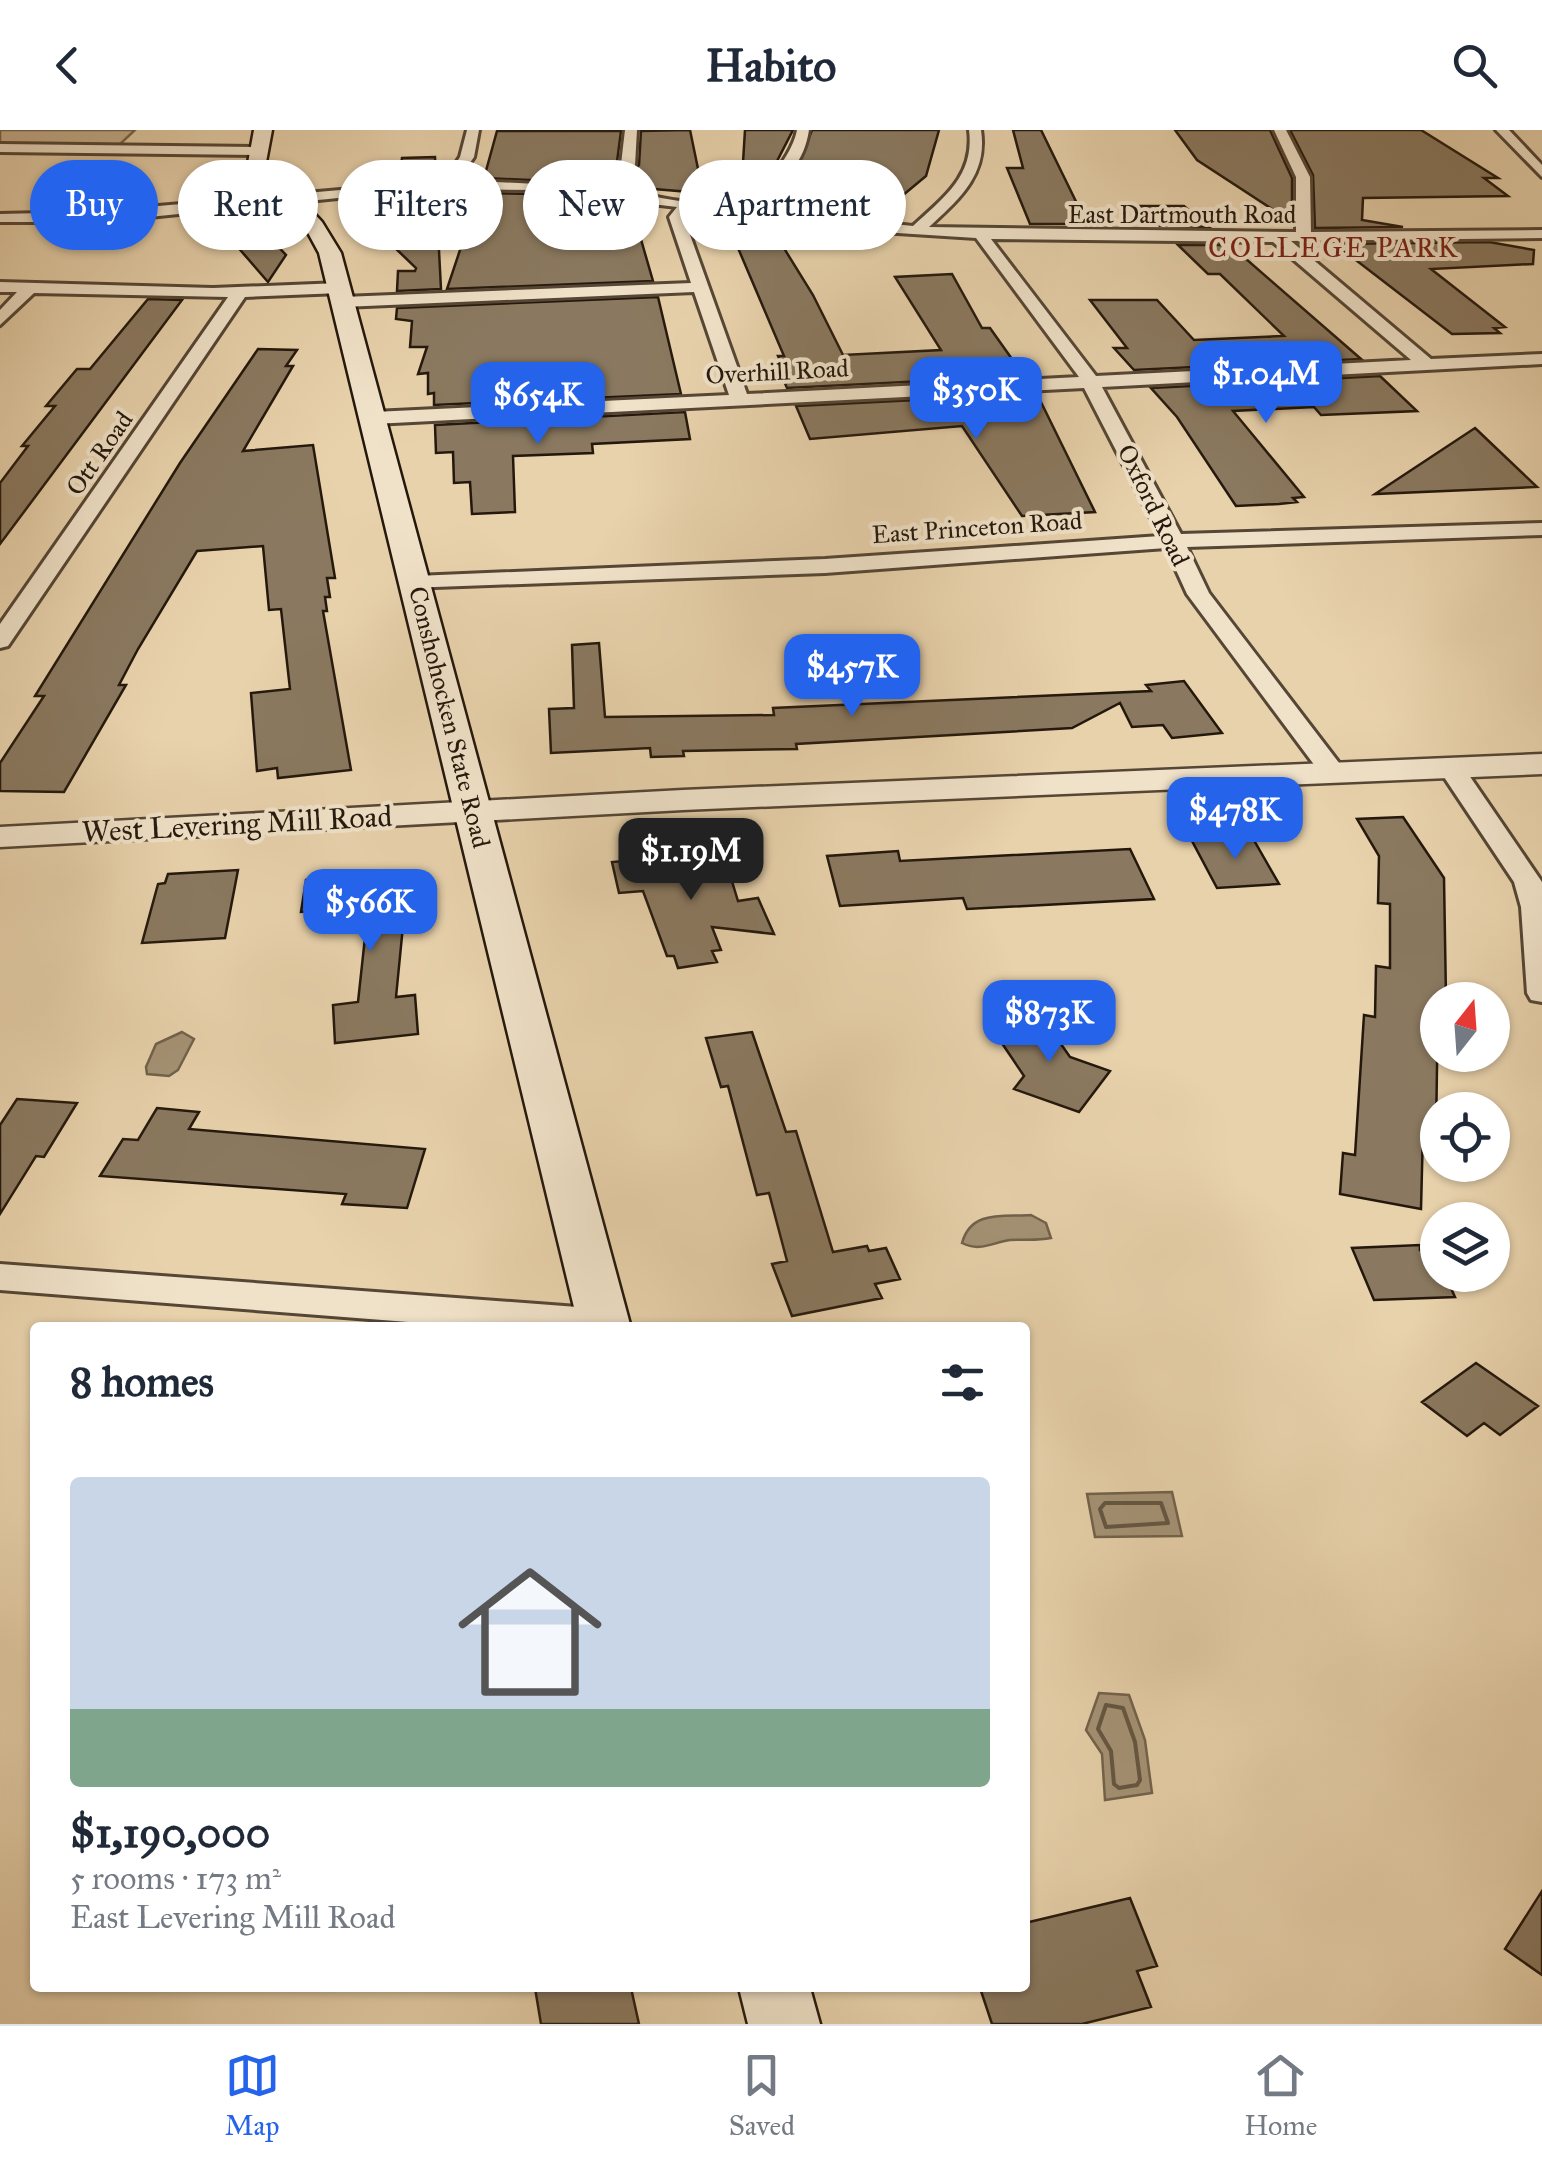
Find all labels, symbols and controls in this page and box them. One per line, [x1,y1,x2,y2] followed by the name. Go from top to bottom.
[40,38,95,93] icon: back
[706,38,836,93] text: Habito
[1447,38,1502,93] icon: search
[30,160,158,250] chip: Buy
[178,160,318,250] chip: Rent
[338,160,503,250] chip: Filters
[523,160,659,250] chip: New
[679,160,906,250] chip: Apartment
[1068,199,1297,230] street label: East Dartmouth Road
[1208,230,1460,265] district label: COLLEGE PARK
[1185,341,1347,426] pin: $1.04M
[705,352,850,391] street label: Overhill Road
[1212,354,1320,393] text: $1.04M
[906,357,1046,442] pin: $350K
[468,362,608,447] pin: $654K
[932,370,1020,409] text: $350K
[493,375,583,414] text: $654K
[59,405,140,501] street label: Ott Road
[1111,439,1197,572] street label: Oxford Road
[871,505,1084,550] street label: East Princeton Road
[402,583,497,852] street label: Conshohocken State Road
[782,634,922,719] pin: $457K
[806,647,898,686] text: $457K
[1165,777,1305,862] pin: $478K
[1189,790,1281,829] text: $478K
[81,798,393,850] street label: West Levering Mill Road
[610,818,772,903] pin: $1.19M
[640,831,742,870] text: $1.19M
[300,869,440,954] pin: $566K
[325,882,415,921] text: $566K
[979,980,1119,1065] pin: $873K
[1420,982,1510,1072] north arrow
[1420,982,1510,1292] map controls
[1005,993,1093,1032] text: $873K
[1420,1092,1510,1182] button: locate
[1420,1202,1510,1292] button: layers
[935,1355,990,1410] icon: filters
[70,1356,214,1408] text: 8 homes
[440,1542,620,1722] icon: home
[70,1807,270,1859] text: $1,190,000
[70,1859,281,1898] text: 5 rooms · 173 m²
[70,1898,396,1937] text: East Levering Mill Road
[225,2048,280,2143] tab: Map
[729,2048,795,2143] tab: Saved
[1244,2048,1317,2143] tab: Home

